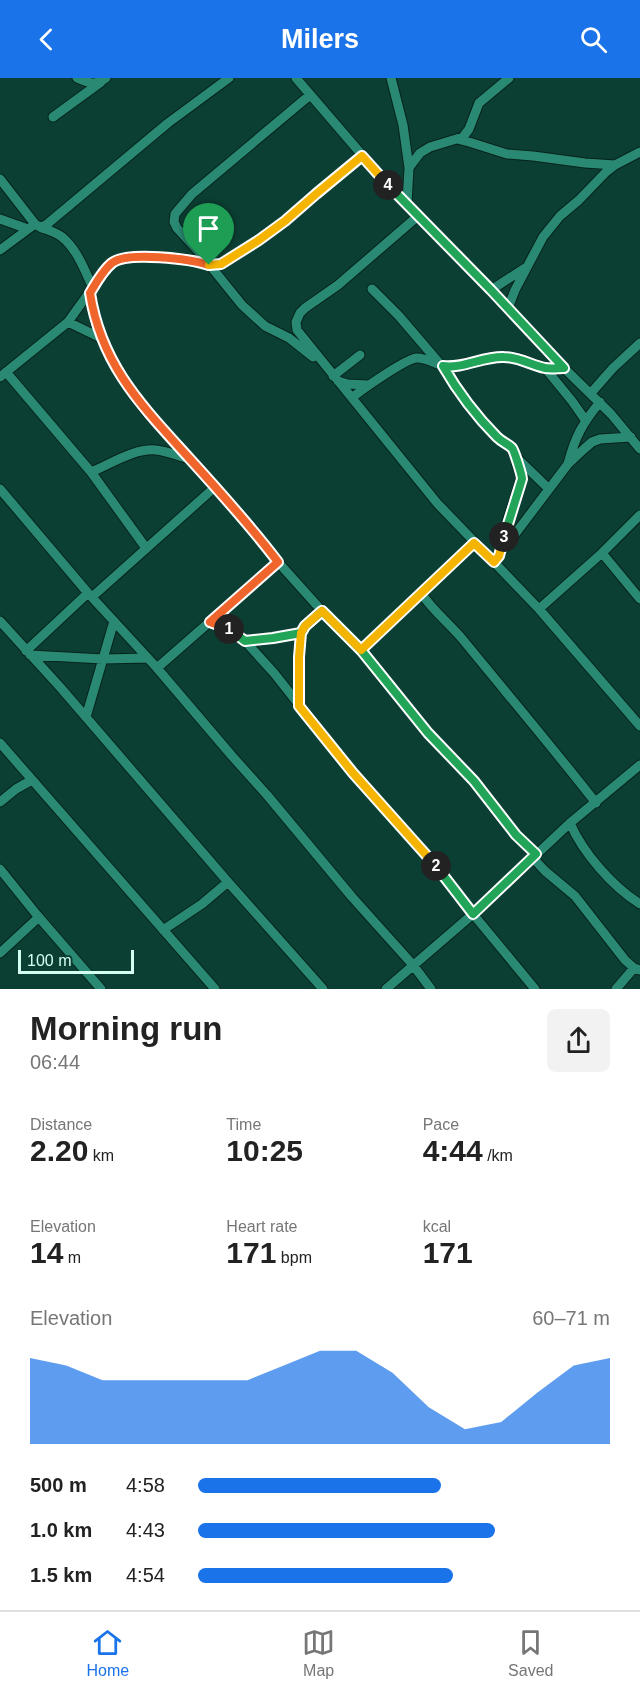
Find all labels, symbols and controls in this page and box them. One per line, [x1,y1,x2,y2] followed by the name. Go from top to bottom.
[30,23,63,56] icon: back
[577,23,610,56] icon: search
[281,24,359,54] text: Milers
[373,170,403,200] pin: 4
[384,176,392,193] text: 4
[183,203,234,265] pin
[192,212,225,245] icon: arrive
[489,522,519,552] pin: 3
[500,528,508,545] text: 3
[214,614,244,644] pin: 1
[225,620,233,637] text: 1
[421,851,451,881] pin: 2
[432,857,440,874] text: 2
[18,947,134,974] scale bar
[27,952,71,969] text: 100 m
[547,1009,610,1072] button: share
[30,1010,222,1047] text: Morning run
[30,1051,80,1073] text: 06:44
[30,1116,92,1133] text: Distance
[226,1116,261,1133] text: Time
[423,1116,459,1133] text: Pace
[30,1134,88,1167] text: 2.20
[226,1134,303,1167] text: 10:25
[423,1134,483,1167] text: 4:44
[88,1147,114,1164] text: km
[483,1147,513,1164] text: /km
[30,1218,96,1235] text: Elevation
[226,1218,297,1235] text: Heart rate
[423,1218,451,1235] text: kcal
[30,1236,63,1269] text: 14
[226,1236,276,1269] text: 171
[423,1236,473,1269] text: 171
[63,1249,81,1266] text: m
[276,1249,312,1266] text: bpm
[30,1307,112,1329] text: Elevation
[532,1307,610,1329] text: 60–71 m
[30,1474,87,1496] text: 500 m
[126,1474,165,1496] text: 4:58
[30,1519,92,1541] text: 1.0 km
[126,1519,165,1541] text: 4:43
[30,1564,92,1586] text: 1.5 km
[126,1564,165,1586] text: 4:54
[86,1626,129,1680] tab: Home
[302,1626,335,1680] tab: Map
[508,1626,553,1680] tab: Saved

